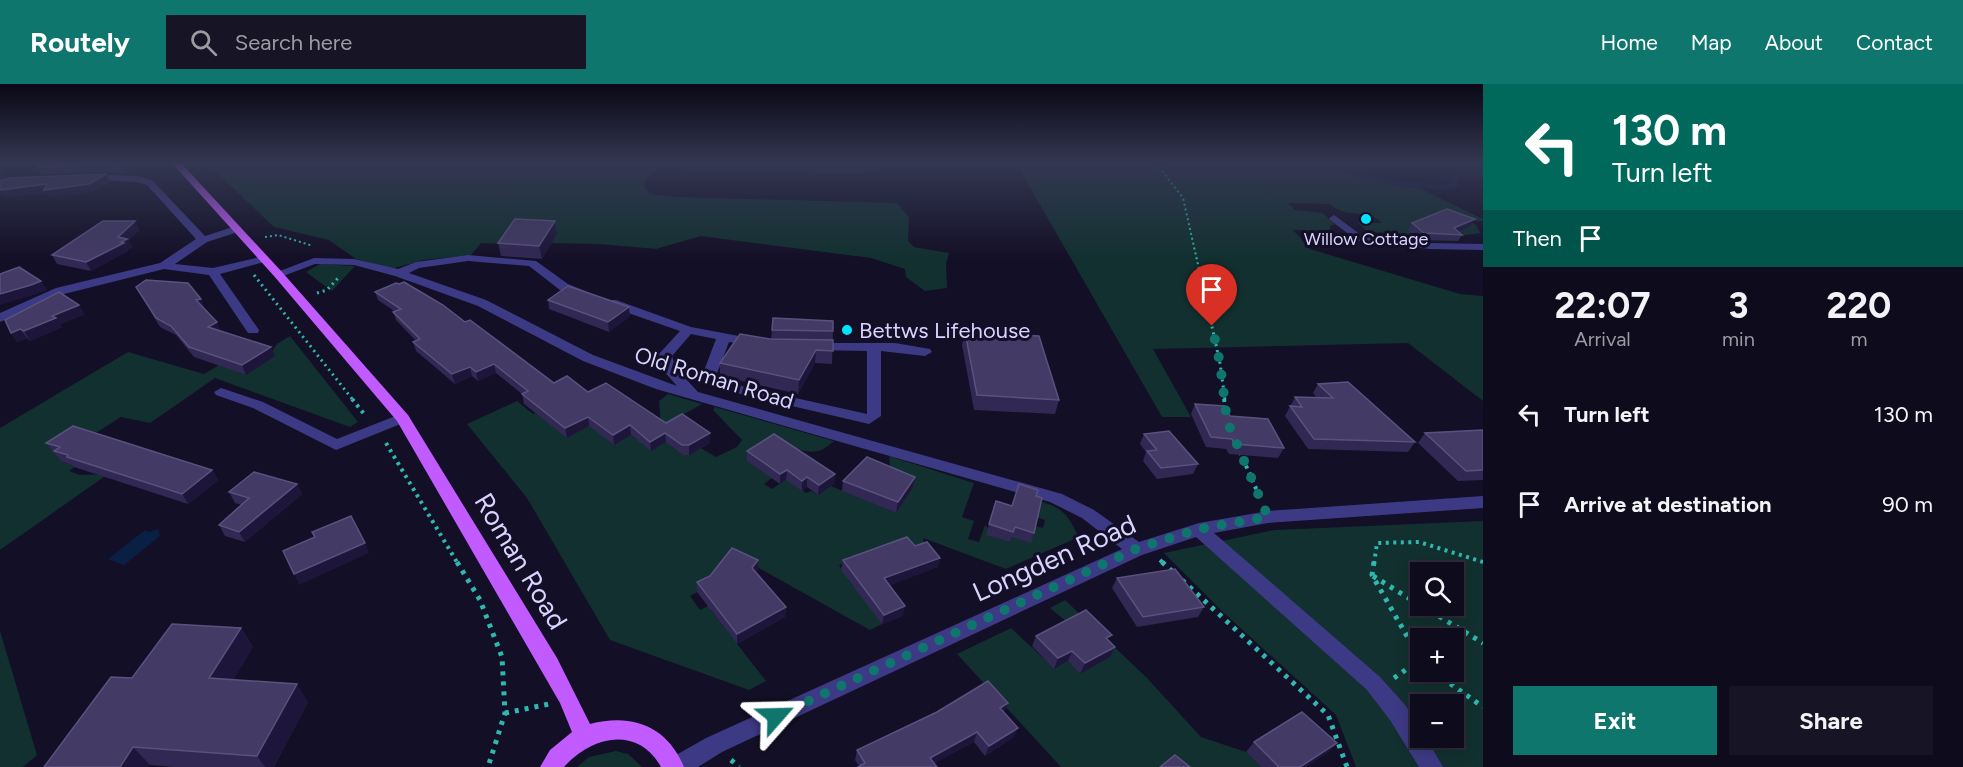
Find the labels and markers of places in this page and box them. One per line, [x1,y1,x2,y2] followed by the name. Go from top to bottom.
[1359,212,1373,226] marker: Willow Cottage
[1304,228,1429,250] place label: Willow Cottage
[1186,264,1237,326] pin
[859,317,1030,344] place label: Bettws Lifehouse
[840,323,854,337] marker: Bettws Lifehouse

